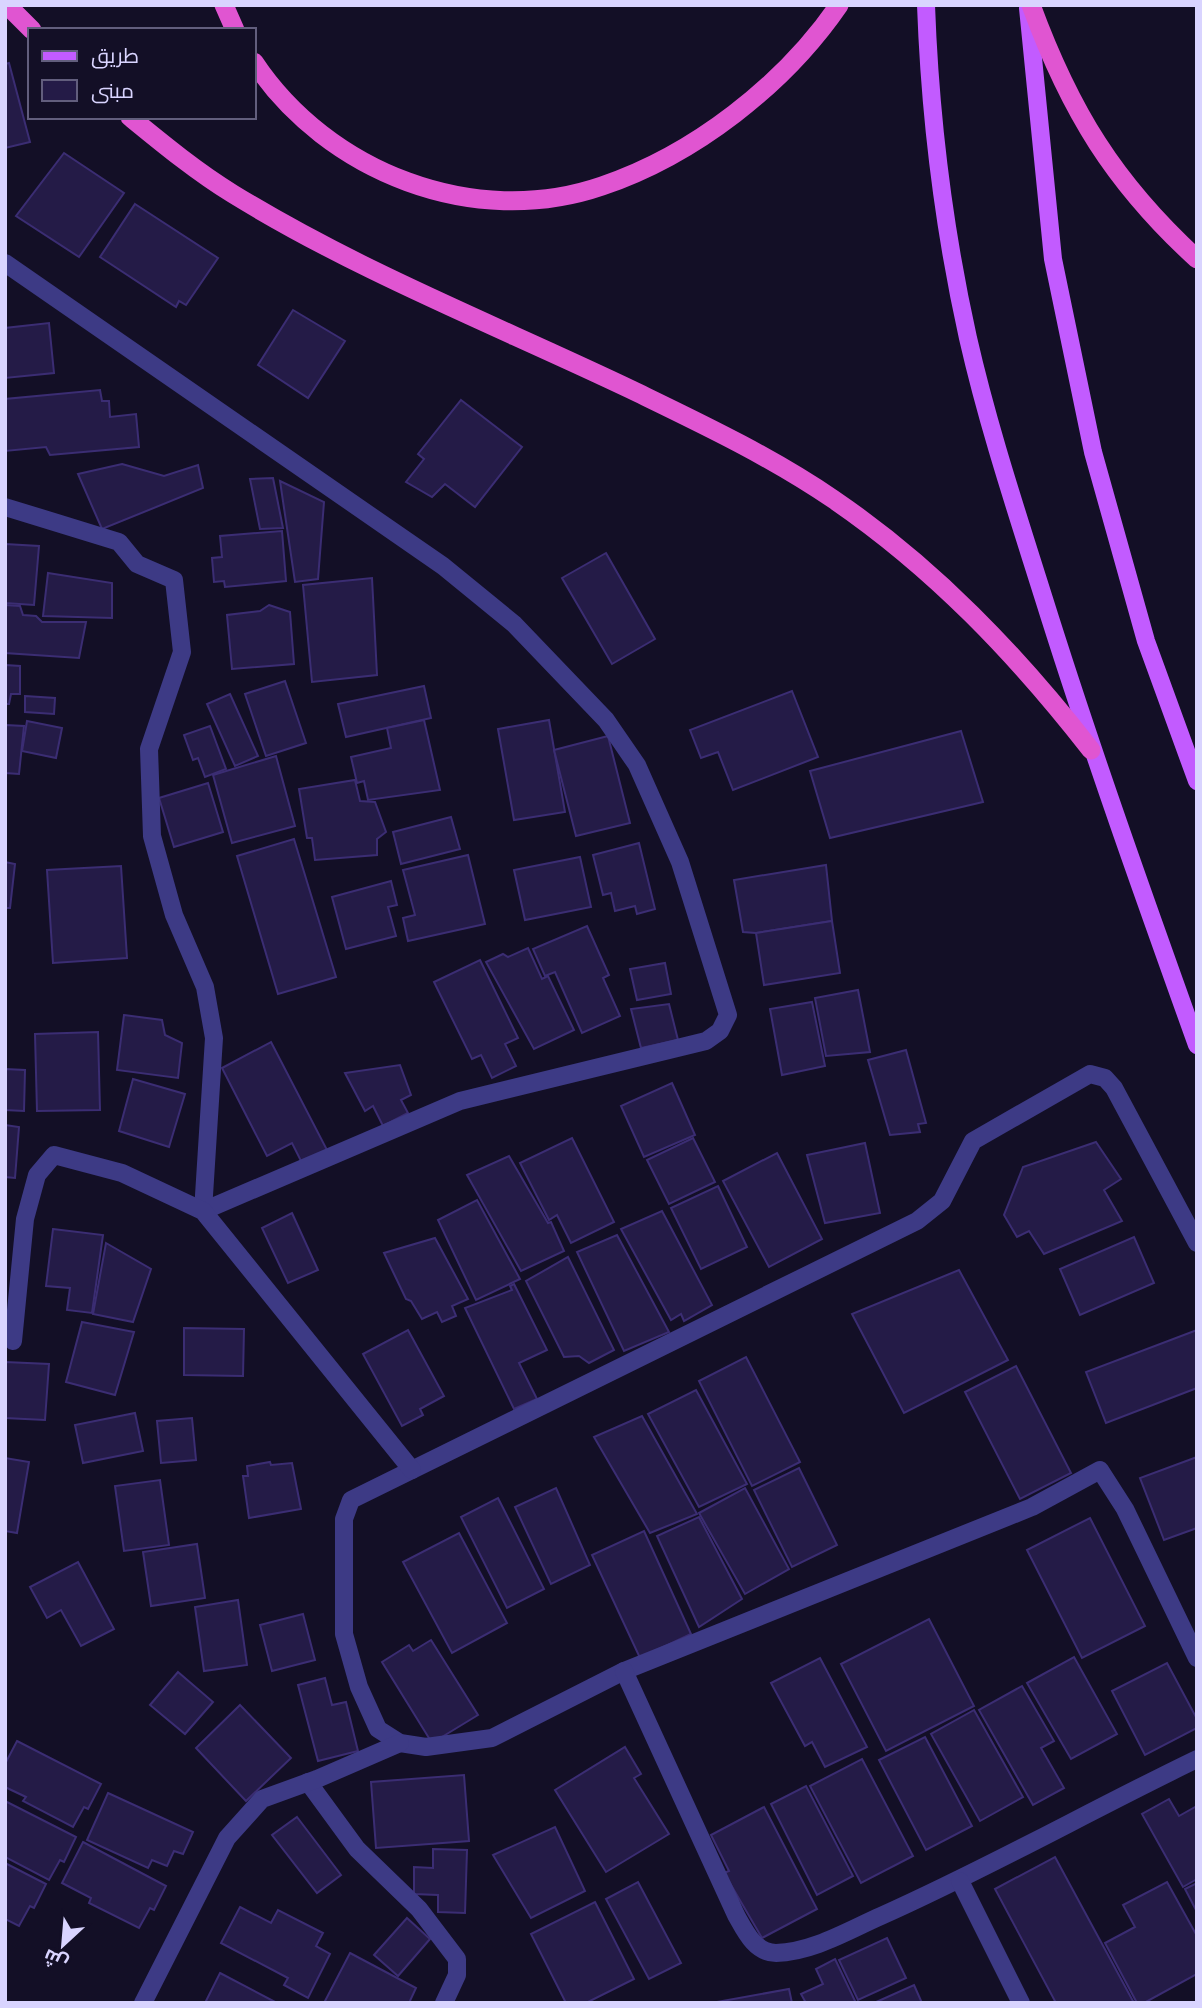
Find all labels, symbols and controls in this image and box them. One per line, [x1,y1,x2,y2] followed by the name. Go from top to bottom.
[28,28,256,119] legend
[91,43,139,69] text: طريق
[91,78,134,104] text: مبنى
[28,1910,98,1980] north arrow
[40,1944,72,1976] text: ش

